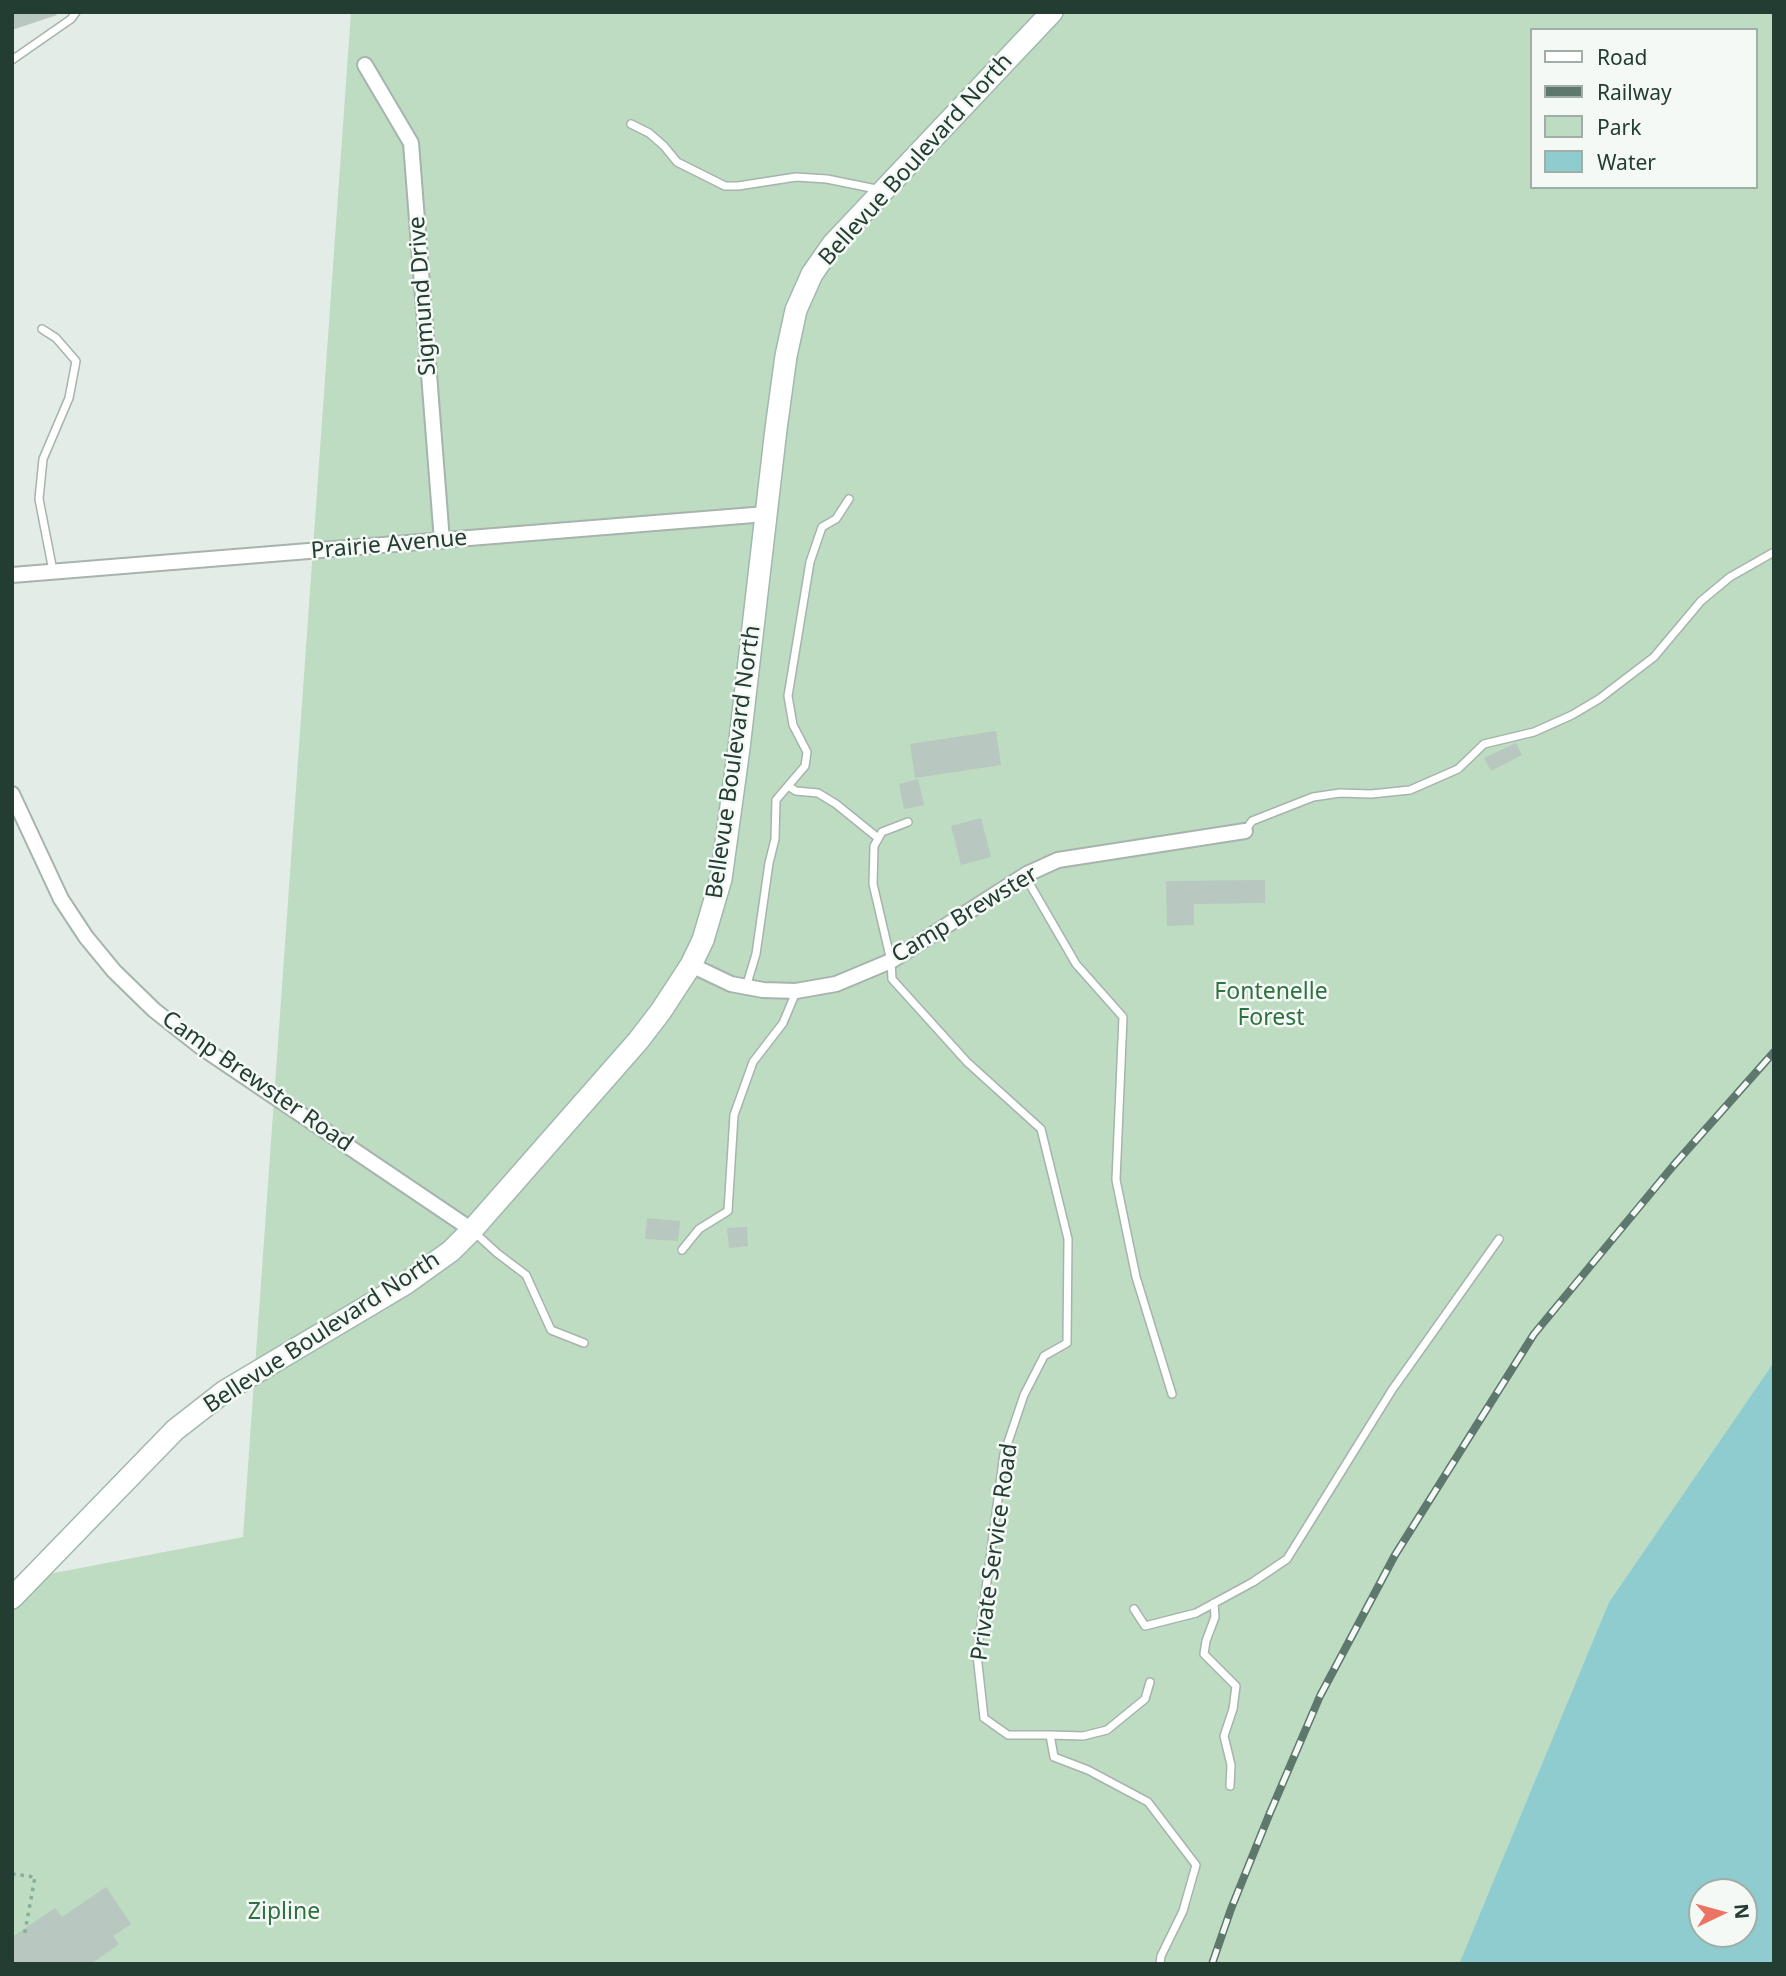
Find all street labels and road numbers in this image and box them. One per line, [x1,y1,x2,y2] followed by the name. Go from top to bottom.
[813,48,1019,272] street label: Bellevue Boulevard North
[404,215,442,377] street label: Sigmund Drive
[310,524,468,566] street label: Prairie Avenue
[701,624,767,900] street label: Bellevue Boulevard North
[887,861,1043,969] street label: Camp Brewster
[156,1006,358,1158] street label: Camp Brewster Road
[199,1246,445,1420] street label: Bellevue Boulevard North
[966,1442,1024,1662] street label: Private Service Road

